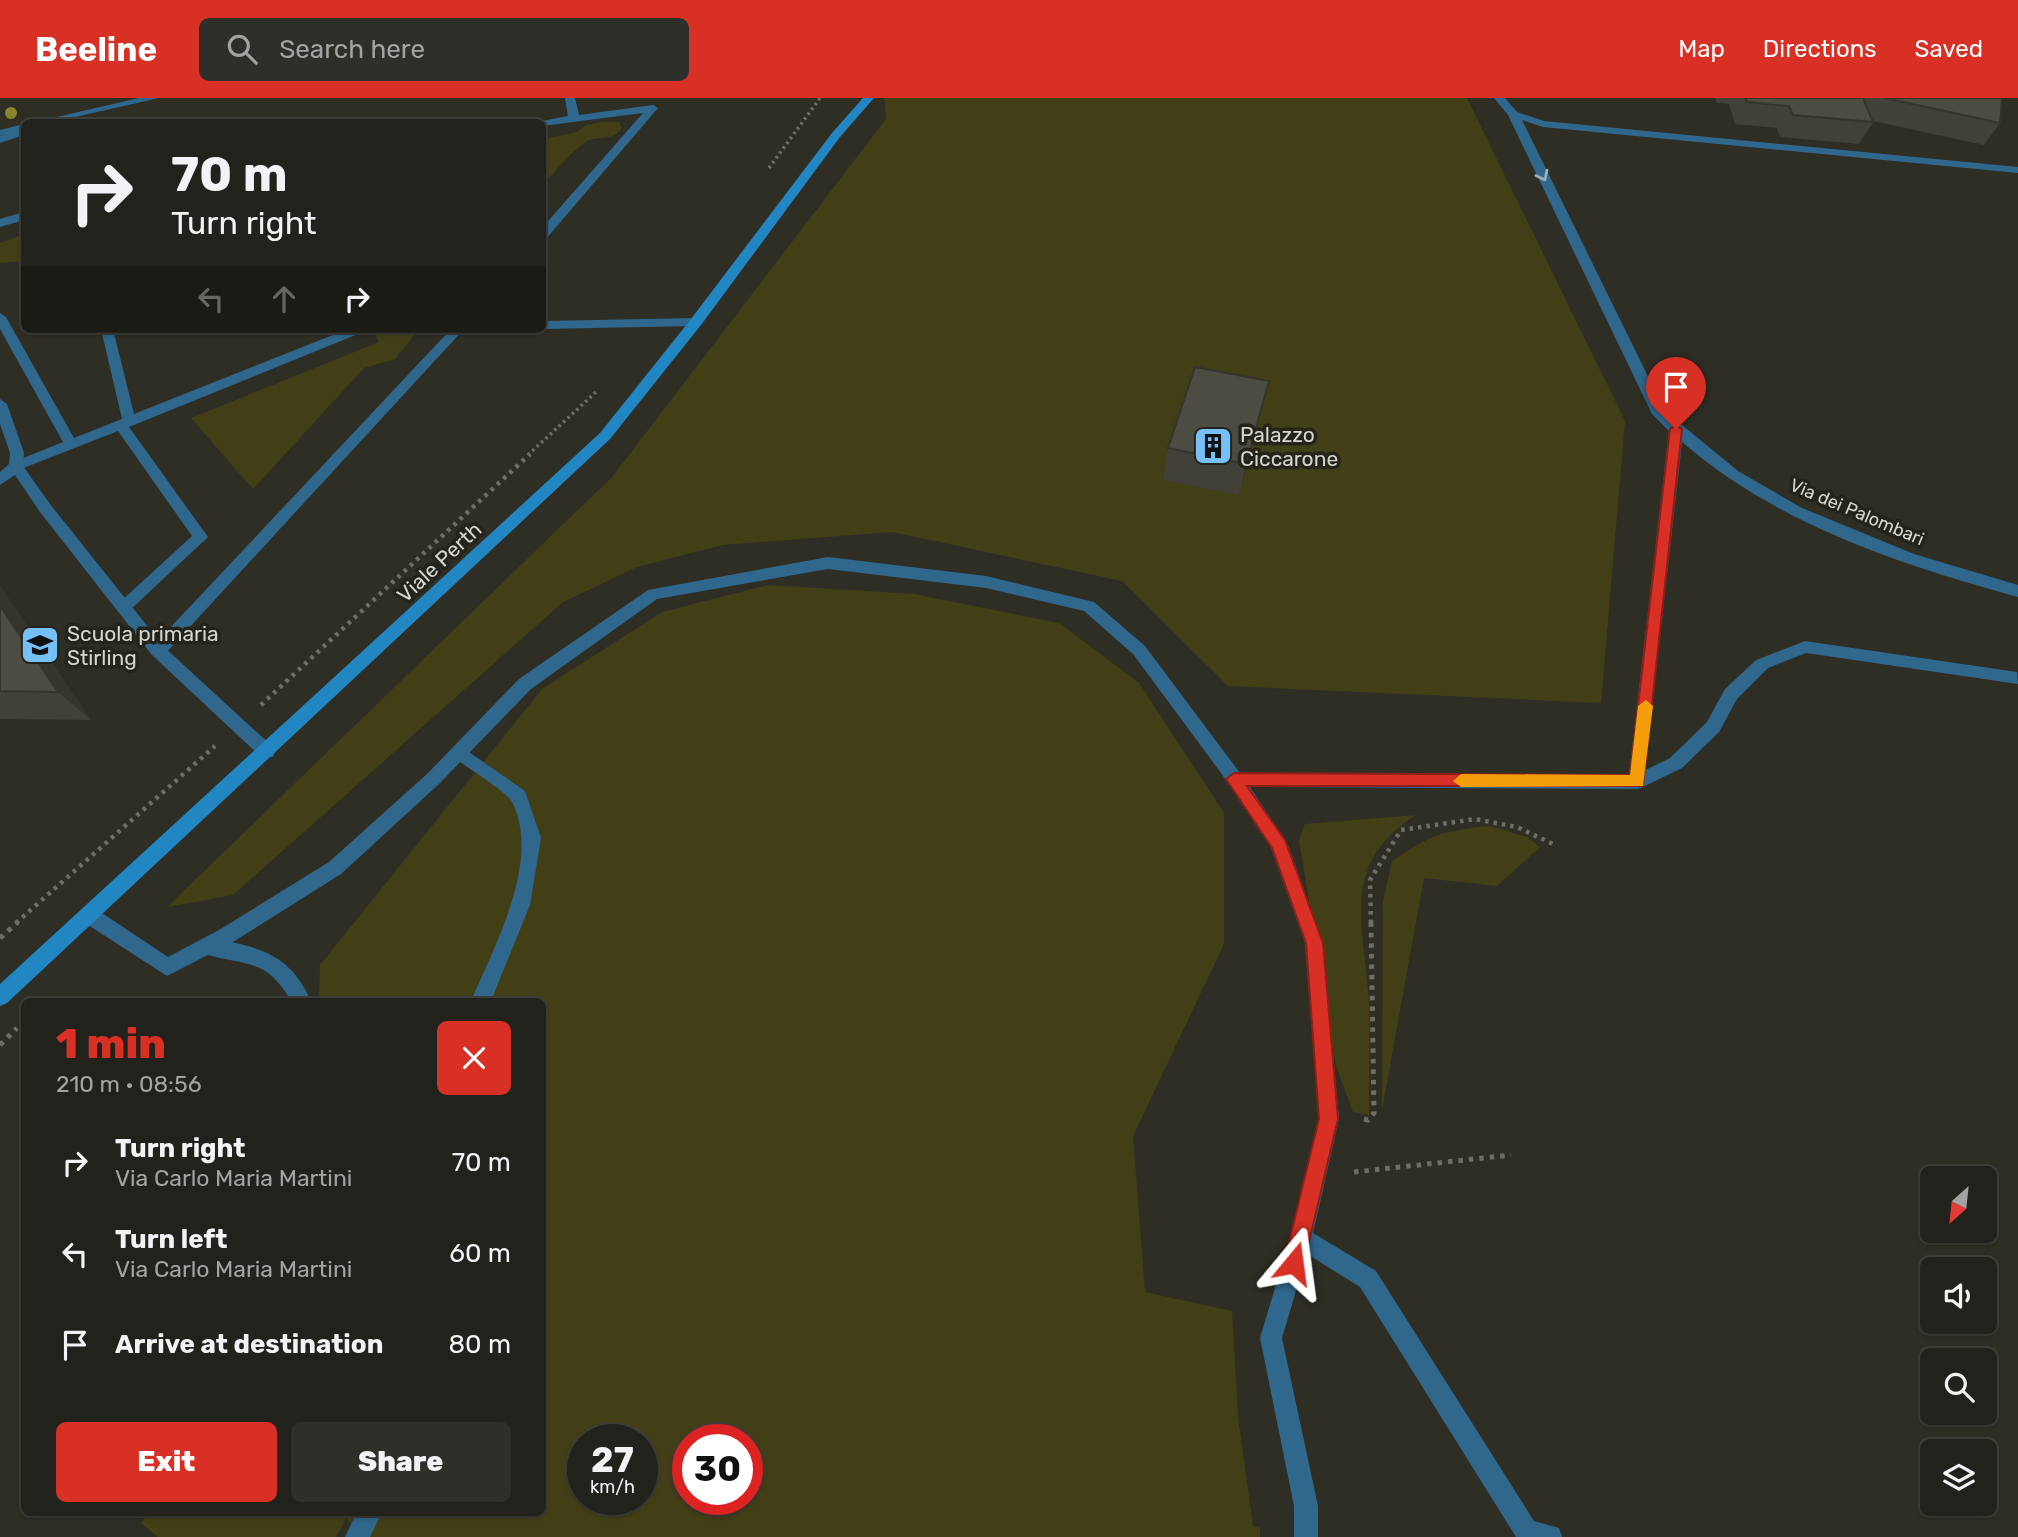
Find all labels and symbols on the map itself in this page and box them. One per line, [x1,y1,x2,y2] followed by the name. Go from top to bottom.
[1535,169,1549,181] one-way arrow
[1646,357,1706,429] pin
[1240,422,1338,471] place label: Palazzo Ciccarone
[1192,425,1234,467] building icon: Palazzo Ciccarone
[1786,474,1928,550] street label: Via dei Palombari
[392,517,486,607] street label: Viale Perth
[67,621,219,670] place label: Scuola primaria Stirling
[19,624,61,666] school or university icon: Scuola primaria Stirling
[1920,1166,1997,1242] north arrow
[1257,1226,1331,1300] position arrow
[672,1424,763,1515] speed limit sign: 30

